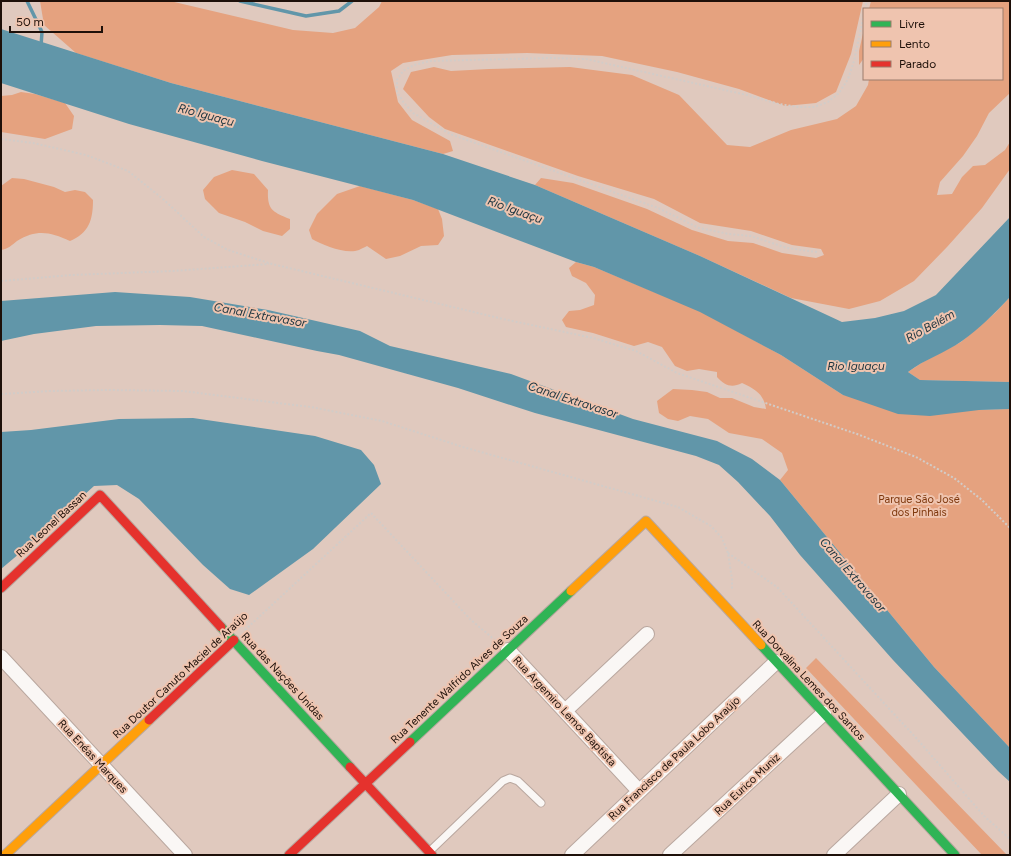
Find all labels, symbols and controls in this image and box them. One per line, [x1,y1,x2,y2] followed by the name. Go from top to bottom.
[10,8,102,34] scale bar
[863,8,1003,80] legend
[16,15,44,29] text: 50 m
[899,17,925,31] text: Livre
[899,37,930,51] text: Lento
[899,57,936,71] text: Parado
[176,101,236,129] water label: Rio Iguaçu
[486,194,545,227] water label: Rio Iguaçu
[213,300,308,330] water label: Canal Extravasor
[903,307,957,345] water label: Rio Belém
[827,359,885,373] water label: Rio Iguaçu
[526,379,620,421] water label: Canal Extravasor
[14,489,89,560] street label: Rua Leonel Bassan
[878,493,960,519] park label: Parque São José dos Pinhais
[817,535,890,616] water label: Canal Extravasor
[110,609,250,741] street label: Rua Doutor Canuto Maciel de Araújo
[388,612,531,746] street label: Rua Tenente Walfrido Alves de Souza
[750,618,868,743] street label: Rua Dorvalina Lemes dos Santos
[239,630,327,723] street label: Rua das Nações Unidas
[510,654,619,769] street label: Rua Argemiro Lemos Baptista
[606,694,743,823] street label: Rua Francisco de Paula Lobo Araújo
[55,717,130,796] street label: Rua Enéas Marques
[712,751,783,818] street label: Rua Eurico Muniz

